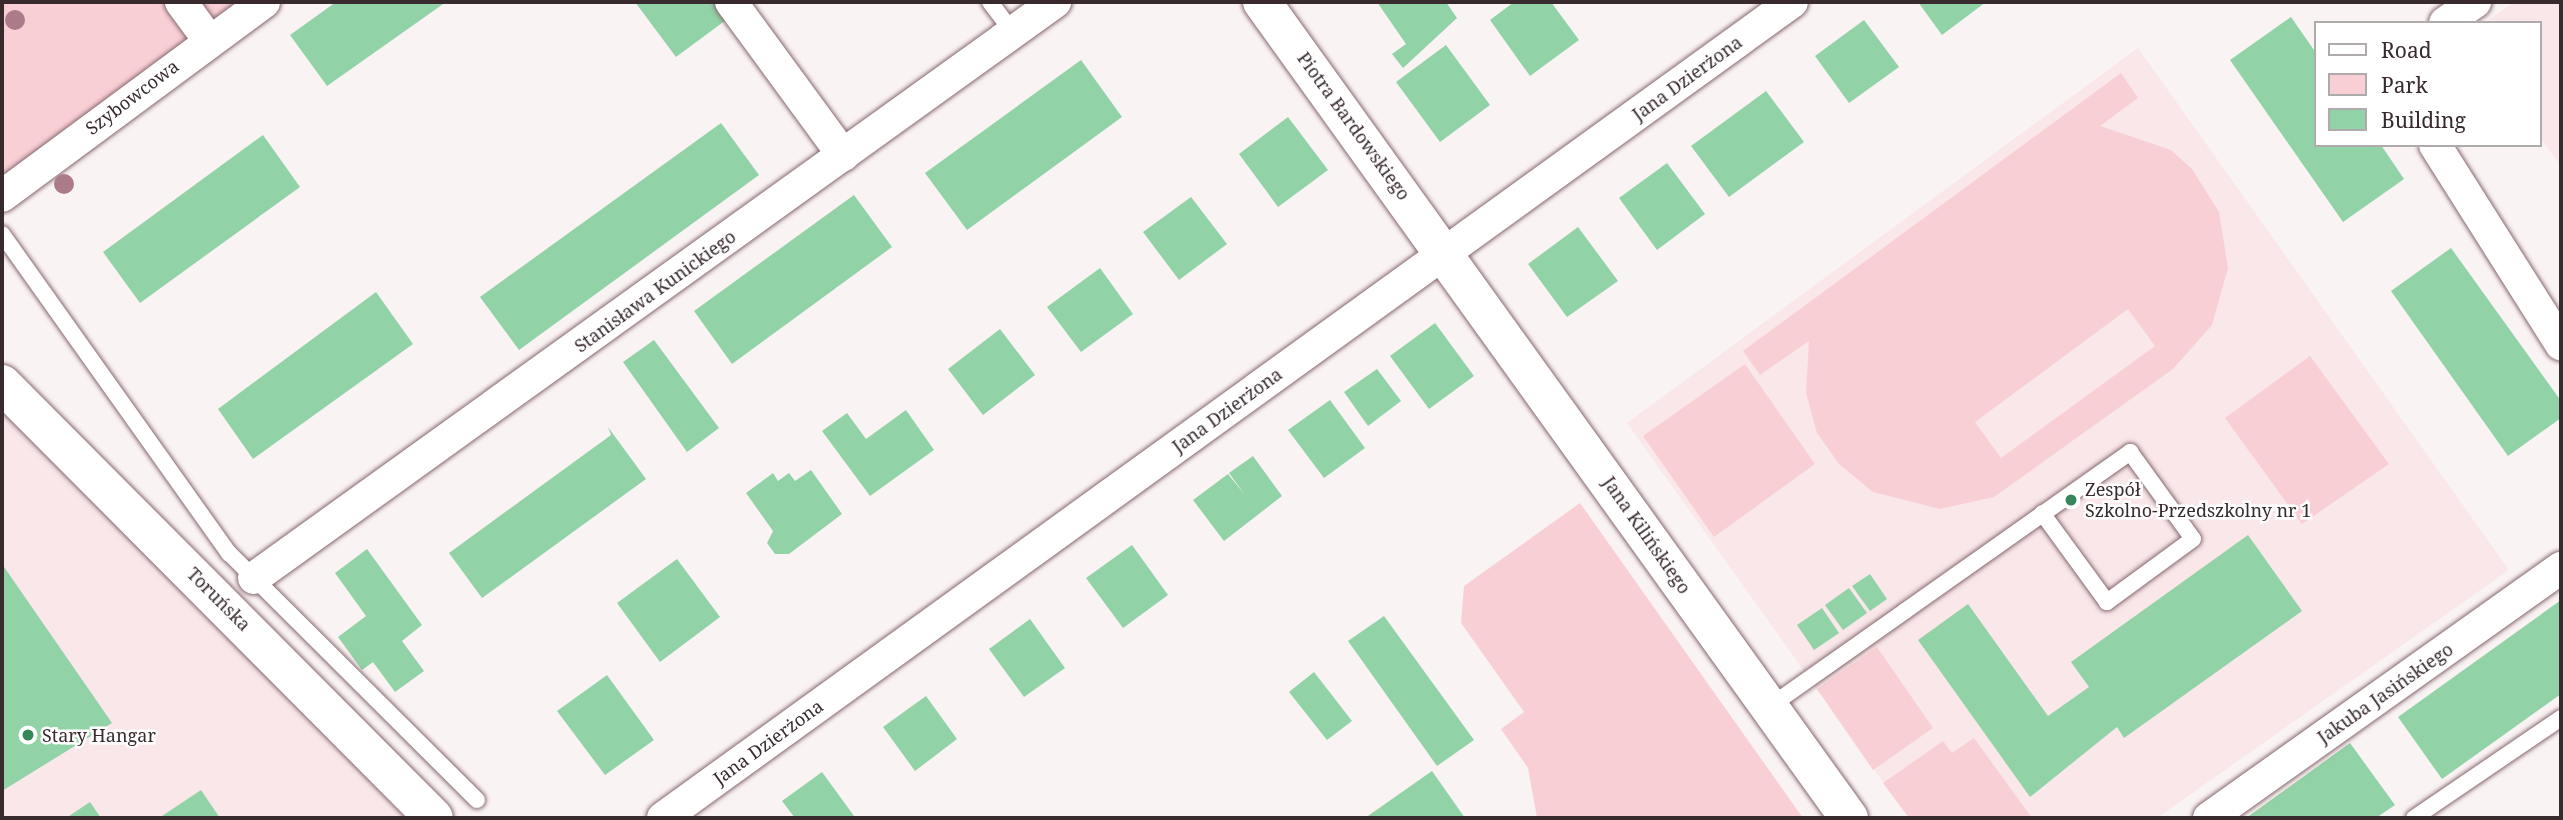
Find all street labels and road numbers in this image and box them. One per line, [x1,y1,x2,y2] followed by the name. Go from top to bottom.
[1628,31,1746,125] street label: Jana Dzierżona
[1293,48,1415,204] street label: Piotra Bardowskiego
[81,55,183,139] street label: Szybowcowa
[570,225,740,357] street label: Stanisława Kunickiego
[1168,363,1286,457] street label: Jana Dzierżona
[1598,472,1696,598] street label: Jana Kilińskiego
[183,563,255,635] street label: Toruńska
[2313,638,2457,748] street label: Jakuba Jasińskiego
[709,695,827,789] street label: Jana Dzierżona

